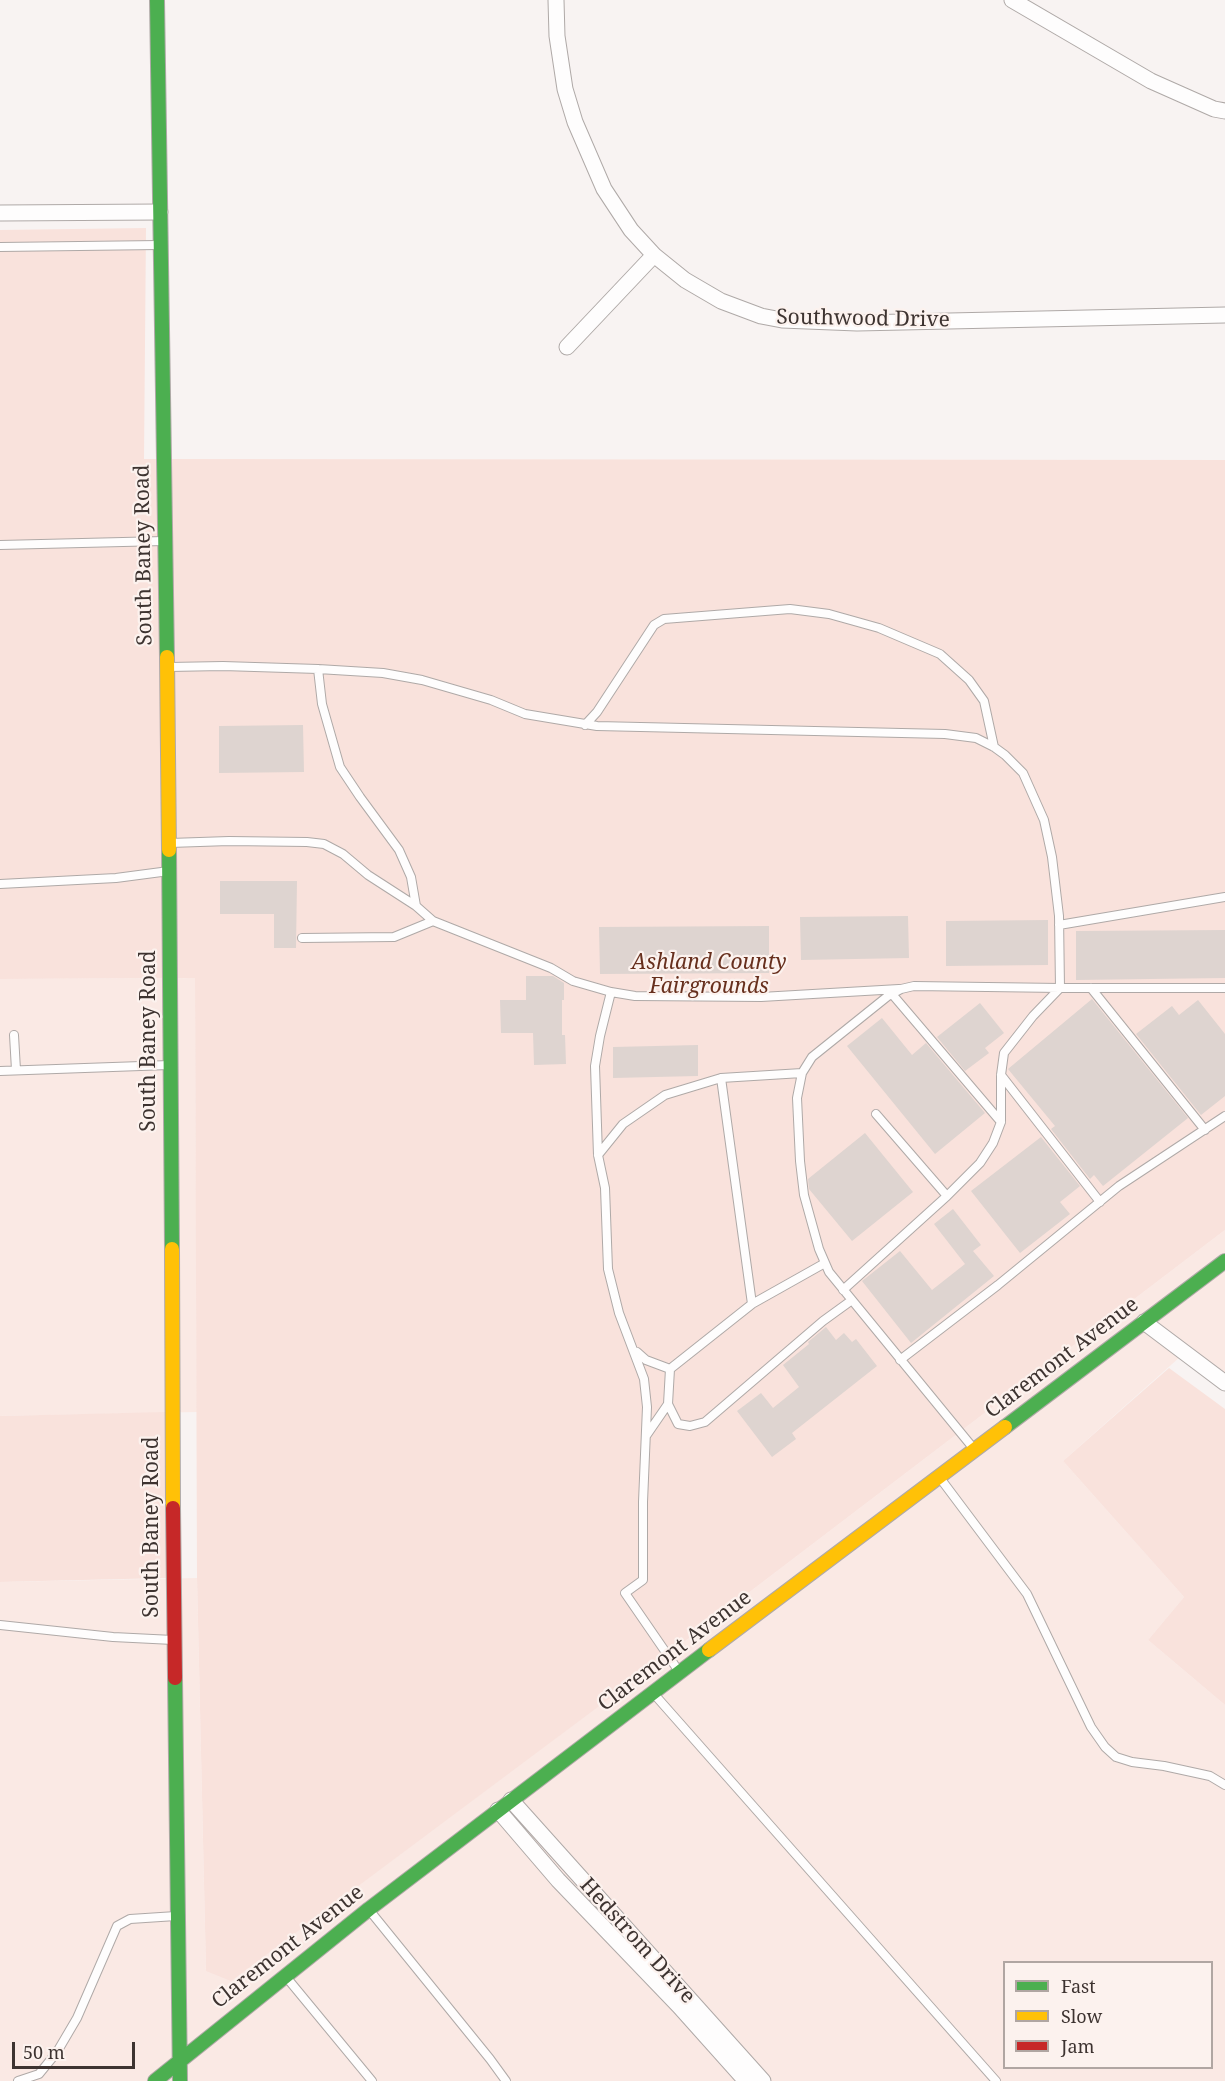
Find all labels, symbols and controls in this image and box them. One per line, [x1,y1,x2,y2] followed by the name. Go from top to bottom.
[776,305,950,333] street label: Southwood Drive
[130,464,158,646] street label: South Baney Road
[136,950,162,1132] street label: South Baney Road
[631,950,787,1000] park label: Ashland County Fairgrounds
[980,1292,1144,1424] street label: Claremont Avenue
[139,1436,165,1618] street label: South Baney Road
[593,1585,757,1717] street label: Claremont Avenue
[574,1873,700,2009] street label: Hedstrom Drive
[207,1880,369,2014] street label: Claremont Avenue
[1003,1961,1213,2069] legend
[1061,1974,1096,1998] text: Fast
[1061,2004,1102,2028] text: Slow
[15,2030,138,2068] scale bar
[1061,2034,1095,2058] text: Jam
[23,2040,65,2064] text: 50 m

